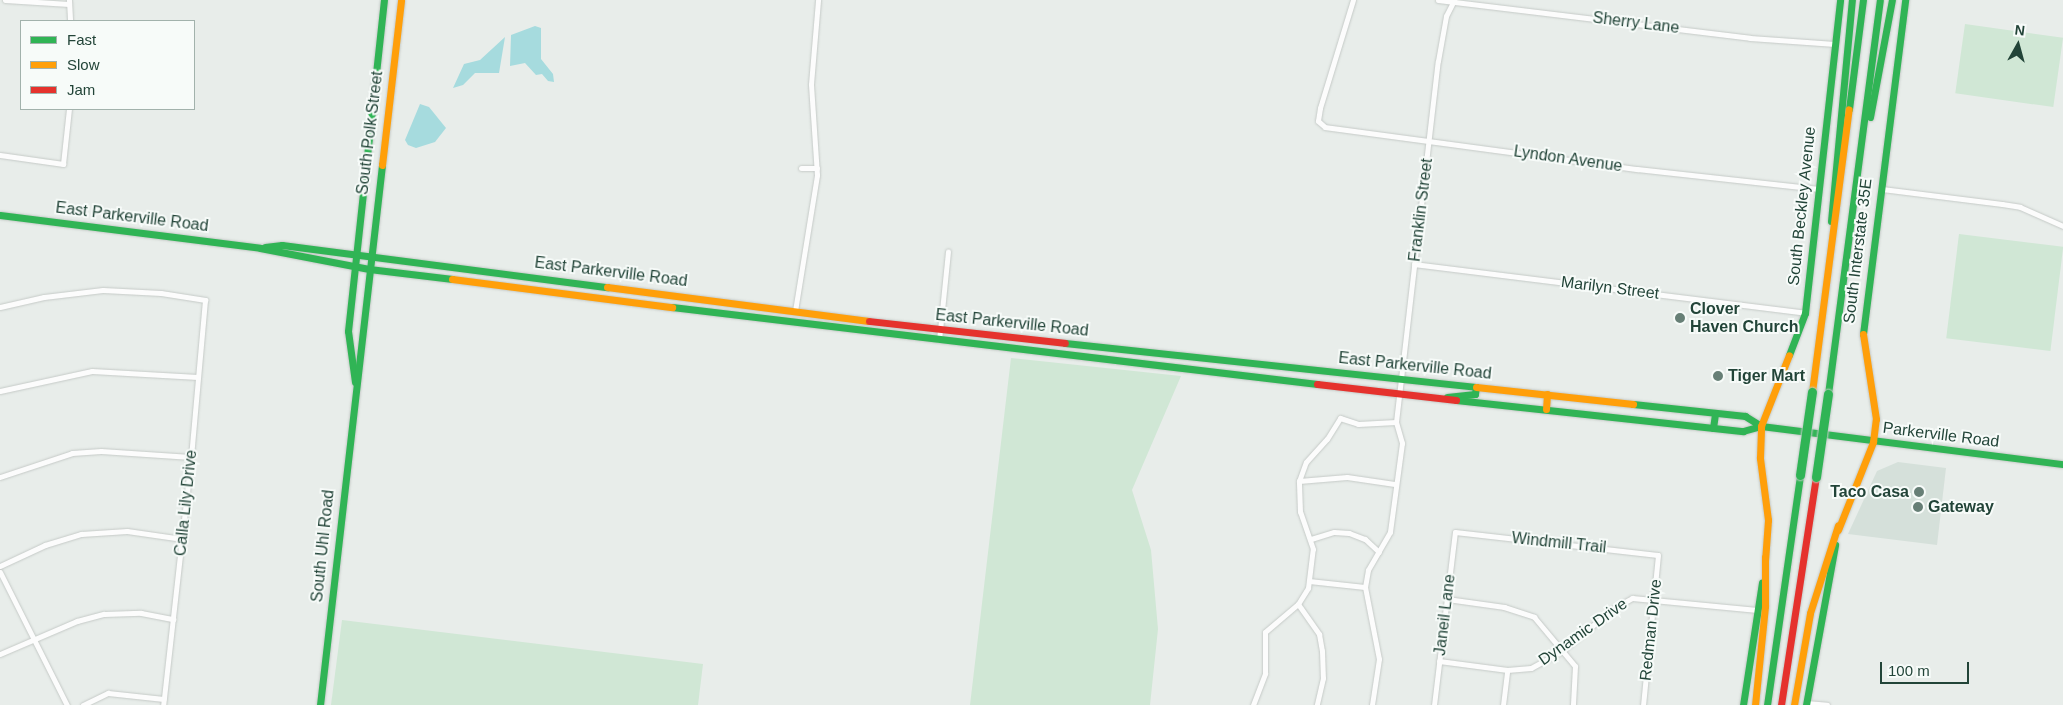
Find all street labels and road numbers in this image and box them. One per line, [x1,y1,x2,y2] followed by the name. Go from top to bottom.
[1592,8,1680,38] street label: Sherry Lane
[353,70,387,196] street label: South Polk Street
[1784,125,1820,287] street label: South Beckley Avenue
[1512,142,1624,176] street label: Lyndon Avenue
[1405,157,1437,263] street label: Franklin Street
[1840,177,1876,325] street label: South Interstate 35E
[54,198,210,236] street label: East Parkerville Road
[533,253,689,291] street label: East Parkerville Road
[1560,272,1660,304] street label: Marilyn Street
[934,305,1090,341] street label: East Parkerville Road
[1337,348,1493,384] street label: East Parkerville Road
[1882,418,2000,452] street label: Parkerville Road
[171,449,201,557] street label: Calla Lily Drive
[308,489,338,603] street label: South Uhl Road
[1511,528,1607,558] street label: Windmill Trail
[1430,573,1460,657] street label: Janeil Lane
[1636,578,1666,682] street label: Redman Drive
[1535,594,1631,670] street label: Dynamic Drive

